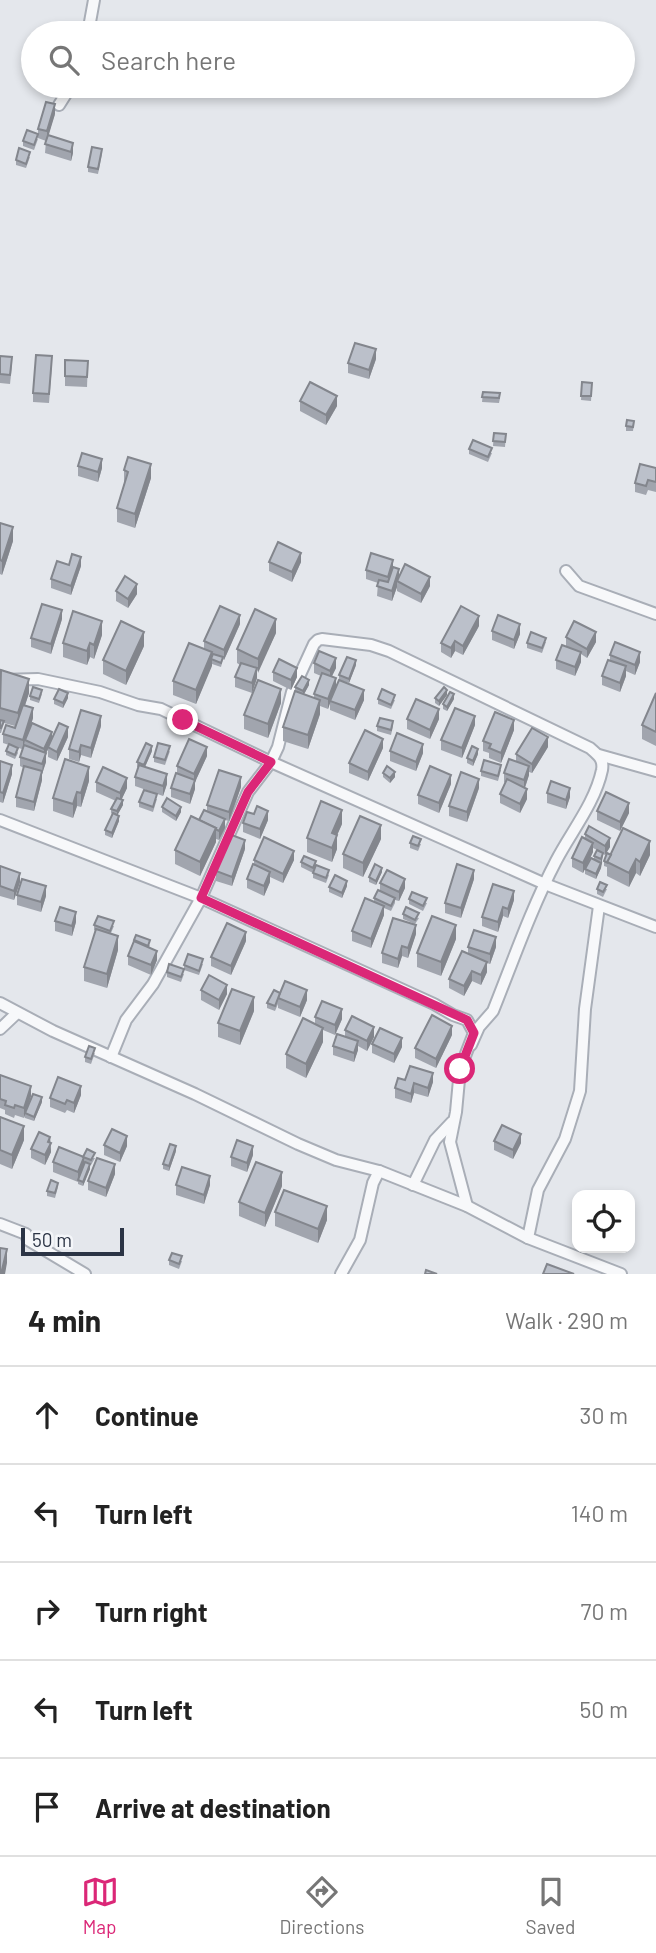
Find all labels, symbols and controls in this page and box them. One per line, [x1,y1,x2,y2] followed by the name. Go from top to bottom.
[21,21,635,98] search box
[45,41,83,79] icon: search
[101,44,236,75] text: Search here
[167,704,198,735] route end
[444,1053,475,1084] route start
[572,1190,635,1253] map controls
[572,1190,635,1253] button: locate
[21,1225,124,1257] scale bar
[32,1228,72,1251] text: 50 m
[28,1302,101,1338] text: 4 min
[505,1306,628,1334] text: Walk · 290 m
[28,1396,66,1434] icon: ahead
[95,1400,199,1431] text: Continue
[580,1401,628,1429] text: 30 m
[28,1494,66,1532] icon: left
[95,1498,193,1529] text: Turn left
[571,1499,628,1527] text: 140 m
[28,1592,66,1630] icon: right
[95,1596,208,1627] text: Turn right
[581,1597,628,1625] text: 70 m
[28,1690,66,1728] icon: left
[95,1694,193,1725] text: Turn left
[580,1695,628,1723] text: 50 m
[28,1788,66,1826] icon: arrive
[95,1792,331,1823] text: Arrive at destination
[81,1873,119,1938] tab: Map
[280,1873,365,1938] tab: Directions
[526,1873,575,1938] tab: Saved

